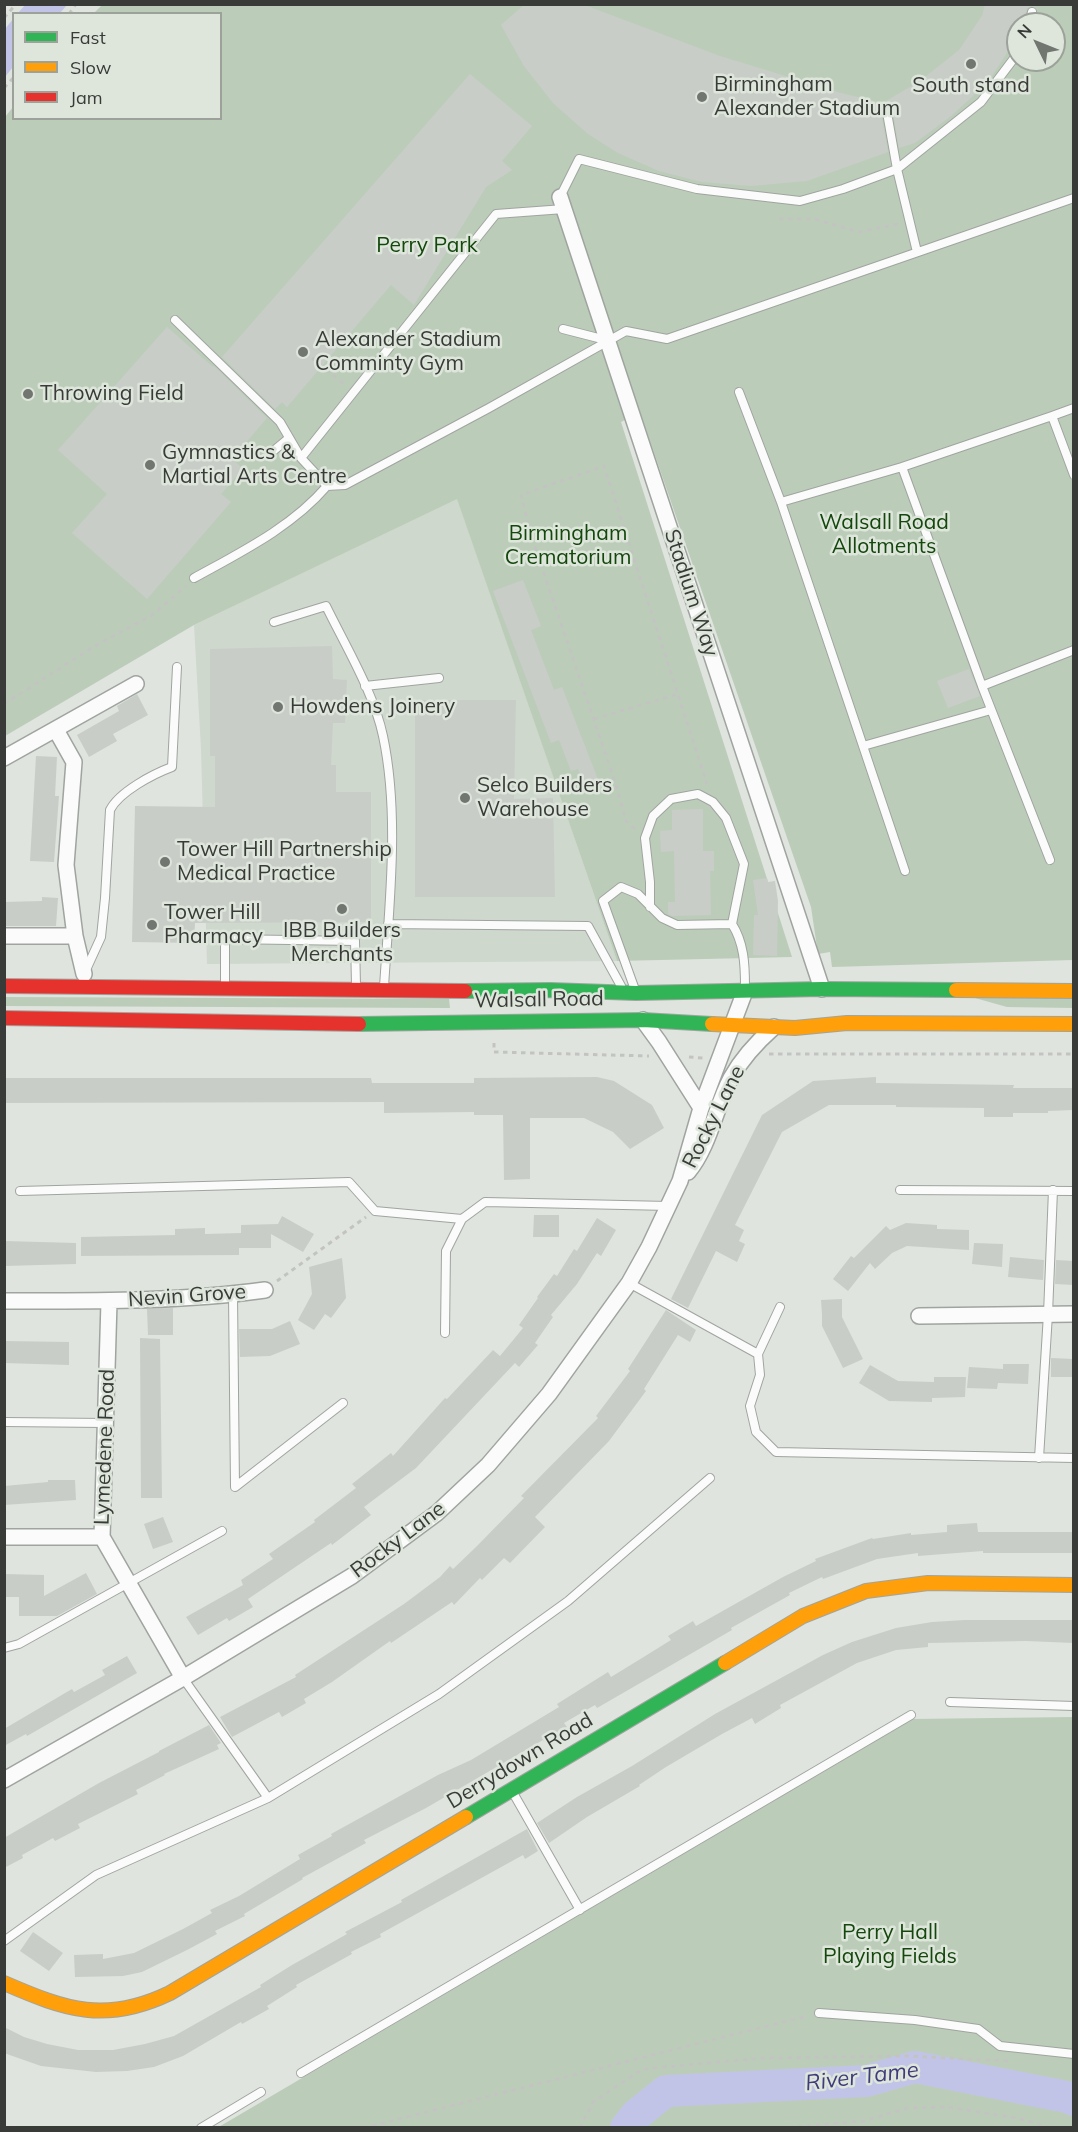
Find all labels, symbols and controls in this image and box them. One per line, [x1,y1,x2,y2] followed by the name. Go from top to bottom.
[12,12,222,120] legend
[1006,12,1066,72] north arrow
[1013,20,1036,42] text: N
[70,26,106,49] text: Fast
[70,56,111,79] text: Slow
[964,57,978,71] marker: South stand
[714,72,900,122] place label: Birmingham Alexander Stadium
[912,73,1030,99] place label: South stand
[70,86,103,109] text: Jam
[695,90,709,104] marker: Birmingham Alexander Stadium
[376,233,478,259] park label: Perry Park
[315,327,501,377] place label: Alexander Stadium Comminty Gym
[296,345,310,359] marker: Alexander Stadium Comminty Gym
[40,381,184,407] place label: Throwing Field
[21,387,35,401] marker: Throwing Field
[162,440,347,490] place label: Gymnastics & Martial Arts Centre
[143,458,157,472] marker: Gymnastics & Martial Arts Centre
[819,510,949,560] park label: Walsall Road Allotments
[505,521,631,571] park label: Birmingham Crematorium
[659,526,723,660] street label: Stadium Way
[290,694,455,720] place label: Howdens Joinery
[271,700,285,714] marker: Howdens Joinery
[477,773,613,823] place label: Selco Builders Warehouse
[458,791,472,805] marker: Selco Builders Warehouse
[177,837,392,887] place label: Tower Hill Partnership Medical Practice
[158,855,172,869] marker: Tower Hill Partnership Medical Practice
[164,900,263,950] place label: Tower Hill Pharmacy
[335,902,349,916] marker: IBB Builders Merchants
[145,918,159,932] marker: Tower Hill Pharmacy
[283,918,401,968] place label: IBB Builders Merchants
[474,986,604,1014] street label: Walsall Road
[677,1062,751,1172] street label: Rocky Lane
[127,1279,247,1313] street label: Nevin Grove
[90,1368,120,1526] street label: Lymedene Road
[346,1496,450,1584] street label: Rocky Lane
[442,1707,598,1815] street label: Derrydown Road
[823,1920,957,1970] park label: Perry Hall Playing Fields
[804,2057,920,2097] water label: River Tame

